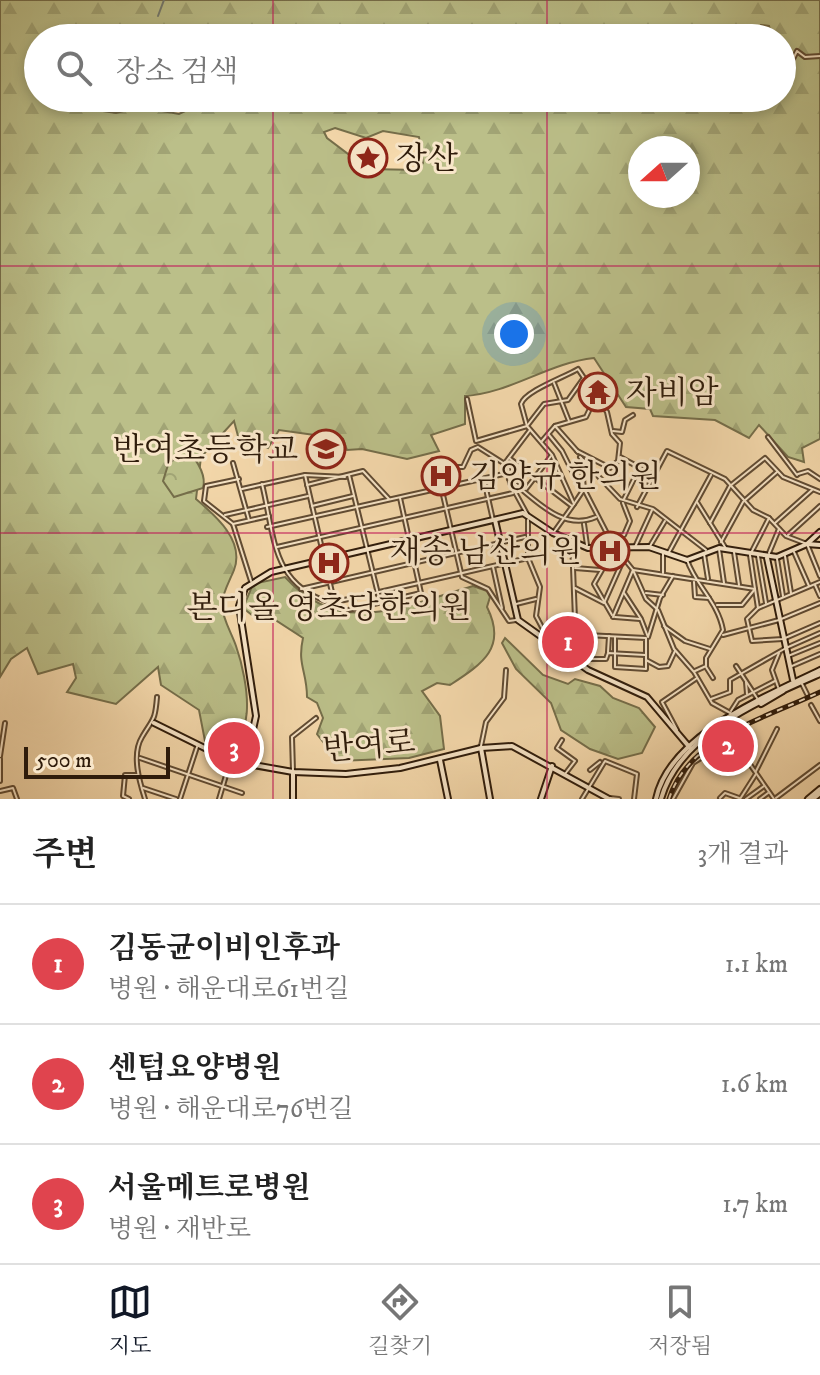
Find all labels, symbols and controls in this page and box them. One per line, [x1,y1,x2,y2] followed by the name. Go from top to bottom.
[24,24,796,112] search box
[52,46,96,90] icon: search
[116,54,238,91] text: 장소 검색
[628,136,700,208] north arrow
[347,137,389,179] place icon: 장산
[396,140,458,180] place label: 장산
[494,314,534,354] your location
[577,371,619,413] temple icon: 자비암
[626,374,719,414] place label: 자비암
[305,428,347,470] school or university icon: 반여초등학교
[113,431,298,471] place label: 반여초등학교
[420,455,462,497] hospital icon: 김양규 한의원
[469,458,661,498] place label: 김양규 한의원
[589,530,631,572] hospital icon: 재송 남산의원
[390,533,582,573] place label: 재송 남산의원
[308,542,350,584] hospital icon: 본디올 영초당한의원
[186,589,472,629] place label: 본디올 영초당한의원
[542,612,594,672] pin: 1
[702,716,754,776] pin: 2
[208,718,260,778] pin: 3
[321,723,417,771] street label: 반여로
[24,743,170,779] scale bar
[36,747,92,774] text: 500 m
[32,834,98,876] text: 주변
[697,838,788,871] text: 3개 결과
[108,930,340,967] text: 김동균이비인후과
[53,948,63,981] text: 1
[725,948,788,981] text: 1.1 km
[108,973,349,1006] text: 병원 · 해운대로61번길
[108,1050,282,1087] text: 센텀요양병원
[52,1068,64,1101] text: 2
[721,1068,788,1101] text: 1.6 km
[108,1093,353,1126] text: 병원 · 해운대로76번길
[108,1170,311,1207] text: 서울메트로병원
[53,1188,63,1221] text: 3
[722,1188,788,1221] text: 1.7 km
[108,1213,251,1246] text: 병원 · 재반로
[108,1280,152,1360] tab: 지도
[368,1280,432,1360] tab: 길찾기
[648,1280,712,1360] tab: 저장됨

